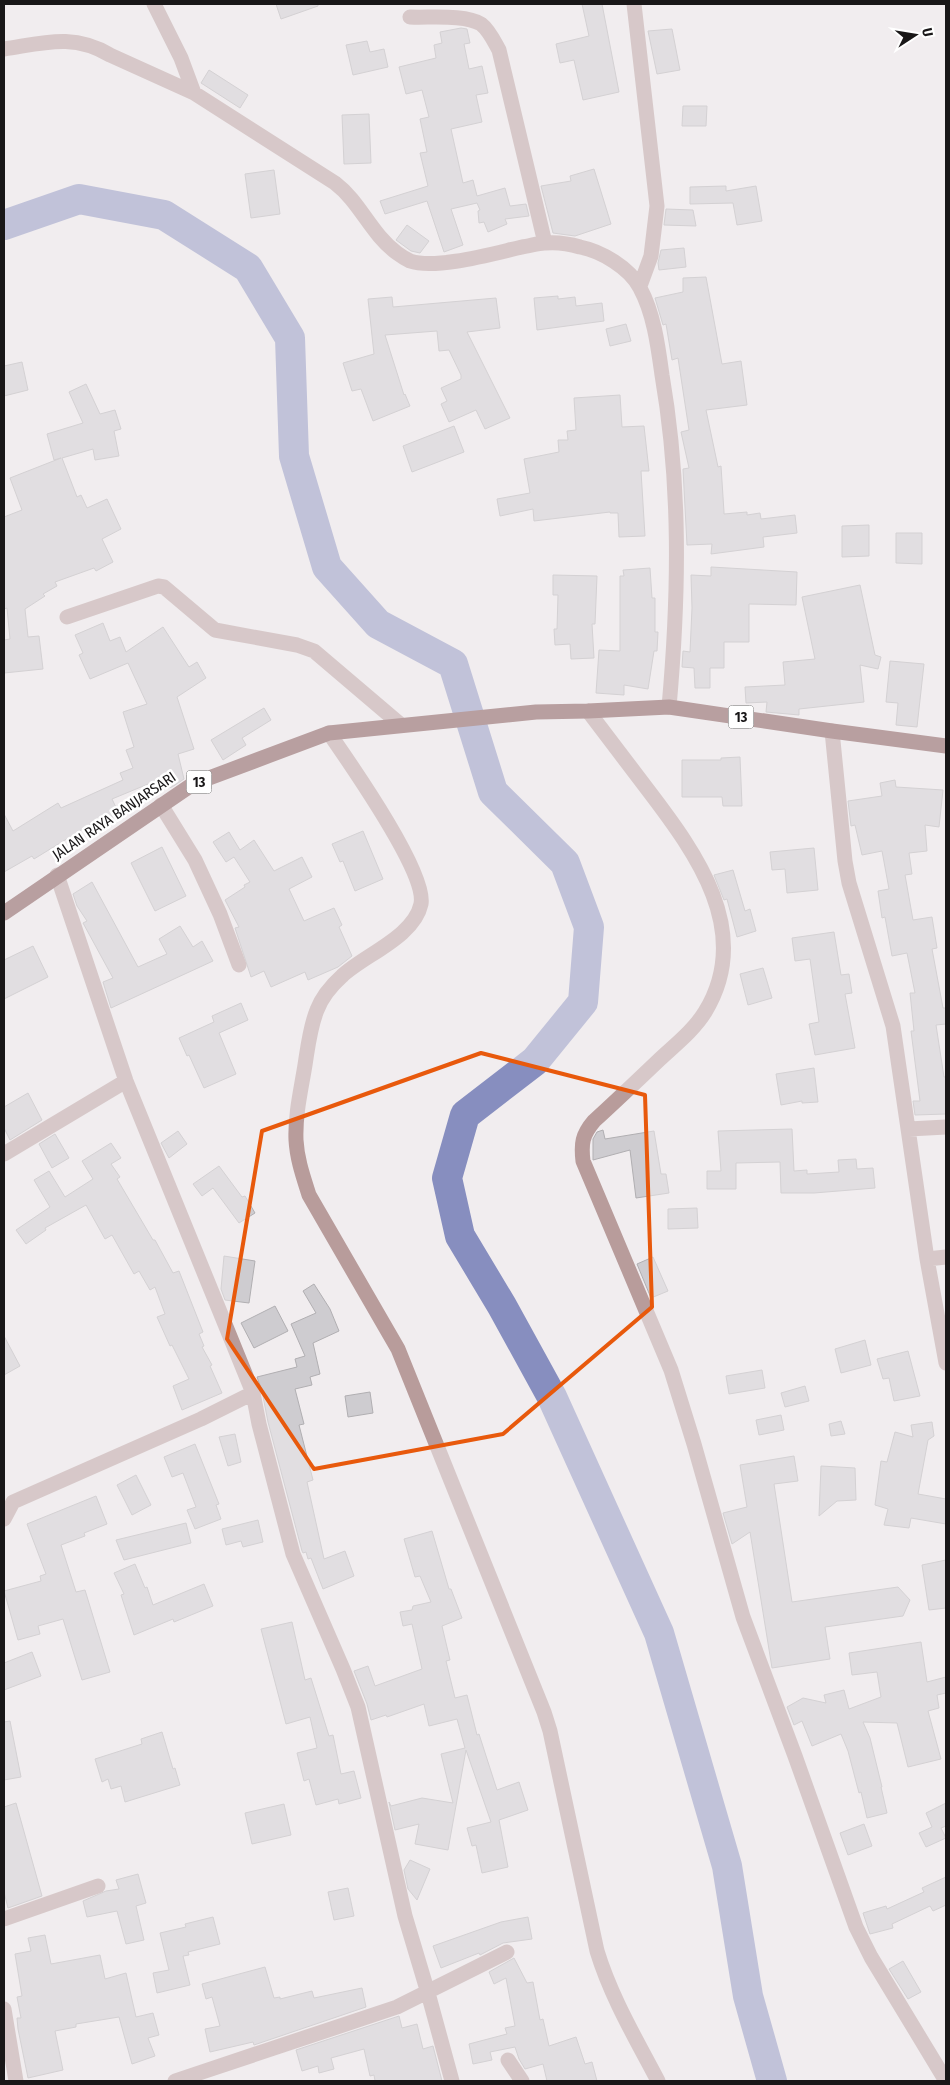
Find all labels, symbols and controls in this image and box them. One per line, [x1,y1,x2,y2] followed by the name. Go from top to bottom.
[890,10,940,60] north arrow
[918,27,936,38] text: U
[728,706,754,729] road number: 13
[49,768,179,864] street label: JALAN RAYA BANJARSARI
[186,770,212,794] road number: 13

